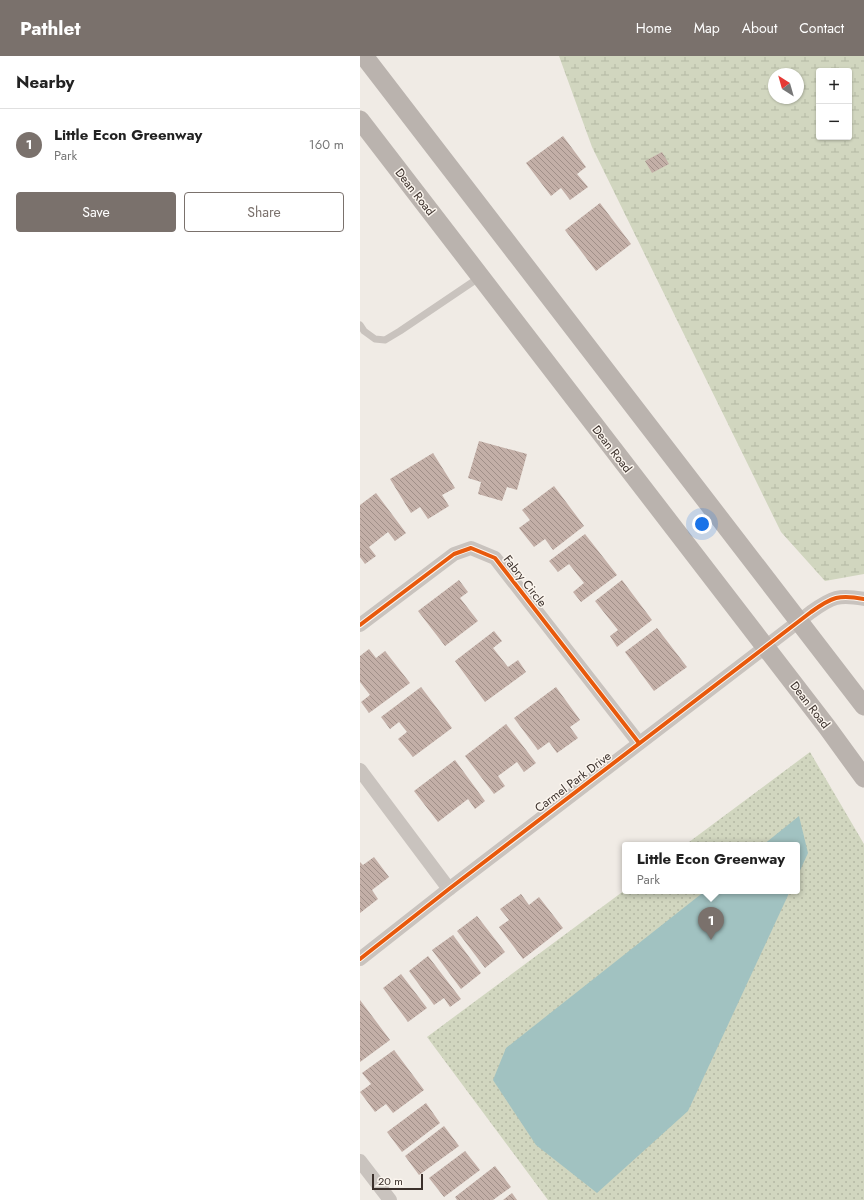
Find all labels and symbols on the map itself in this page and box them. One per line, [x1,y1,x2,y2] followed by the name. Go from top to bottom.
[768,68,804,104] north arrow
[391,164,439,220] street label: Dean Road
[588,421,636,477] street label: Dean Road
[692,514,712,534] your location
[499,551,551,611] street label: Fabry Circle
[786,677,834,733] street label: Dean Road
[531,747,615,817] street label: Carmel Park Drive
[698,907,724,940] pin: 1
[372,1172,423,1191] scale bar

